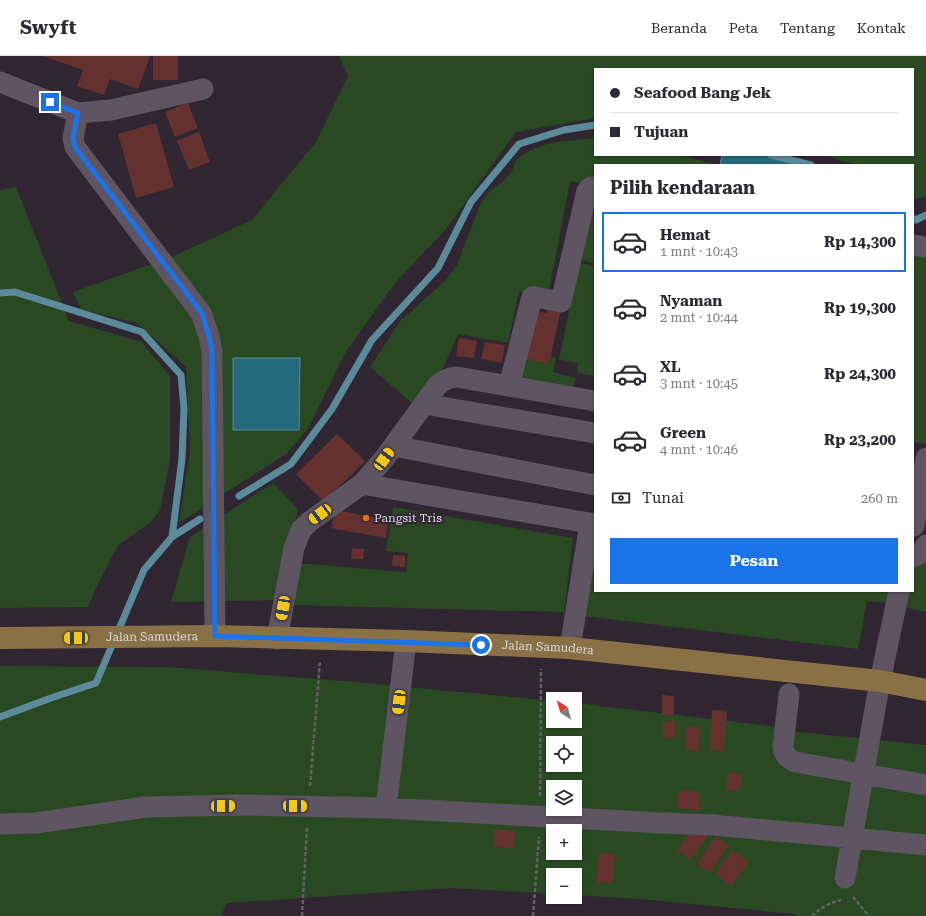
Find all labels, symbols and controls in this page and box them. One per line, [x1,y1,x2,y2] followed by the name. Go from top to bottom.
[20,16,76,39] text: Swyft
[651,20,707,36] text: Beranda
[729,20,758,36] text: Peta
[780,20,835,36] text: Tentang
[857,20,906,36] text: Kontak
[634,84,771,102] text: Seafood Bang Jek
[41,93,59,111] route end
[634,123,688,141] text: Tujuan
[610,177,755,198] text: Pilih kendaraan
[612,224,648,260] icon: car
[660,226,710,244] text: Hemat
[824,233,896,251] text: Rp 14,300
[660,244,738,259] text: 1 mnt · 10:43
[612,290,648,326] icon: car
[660,292,722,310] text: Nyaman
[824,299,896,317] text: Rp 19,300
[660,310,738,325] text: 2 mnt · 10:44
[612,356,648,392] icon: car
[660,358,681,376] text: XL
[824,365,896,383] text: Rp 24,300
[660,376,738,391] text: 3 mnt · 10:45
[612,422,648,458] icon: car
[660,424,706,442] text: Green
[824,431,896,449] text: Rp 23,200
[660,442,738,457] text: 4 mnt · 10:46
[372,446,396,472] car
[610,487,632,509] icon: cash
[642,489,684,507] text: Tunai
[861,491,898,506] text: 260 m
[307,502,333,526] car
[374,511,442,525] place label: Pangsit Tris
[361,513,371,523] marker: Pangsit Tris
[610,538,898,584] button: Pesan
[275,595,291,621] car
[106,629,199,644] street label: Jalan Samudera
[64,632,88,644] car
[472,636,490,654] route start
[502,638,595,658] street label: Jalan Samudera
[392,689,406,715] car
[546,692,582,728] north arrow
[546,692,582,904] map controls
[546,736,582,772] button: locate
[546,780,582,816] button: layers
[211,800,235,812] car
[283,800,307,812] car
[546,824,582,860] button: +
[546,868,582,904] button: −

